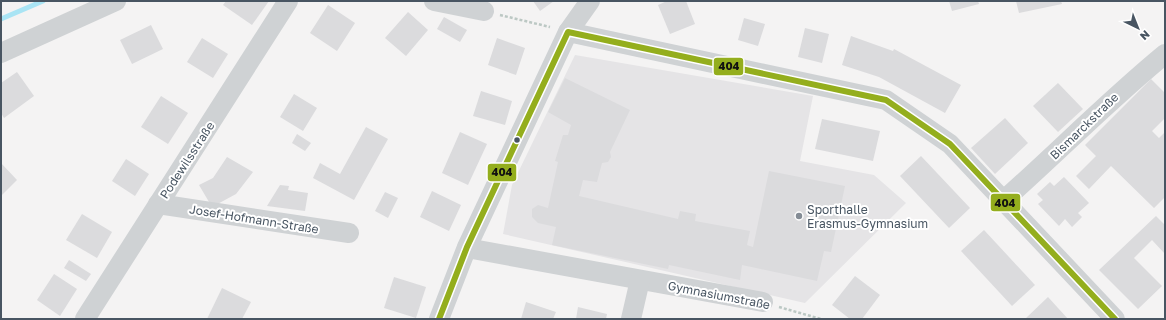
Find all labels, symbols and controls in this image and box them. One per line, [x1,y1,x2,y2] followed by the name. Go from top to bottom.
[1118,8,1158,48] north arrow
[1138,28,1153,43] text: N
[713,57,744,76] line badge: 404
[719,59,740,72] text: 404
[1047,90,1121,162] street label: Bismarckstraße
[157,119,217,201] street label: Podewilsstraße
[512,135,522,145] unlabelled marker
[487,163,517,182] line badge: 404
[492,165,513,178] text: 404
[990,193,1021,212] line badge: 404
[995,196,1016,209] text: 404
[188,201,320,237] street label: Josef-Hofmann-Straße
[807,202,928,231] place label: Sporthalle Erasmus-Gymnasium
[794,211,804,221] marker: Sporthalle Erasmus-Gymnasium
[667,278,771,312] street label: Gymnasiumstraße

